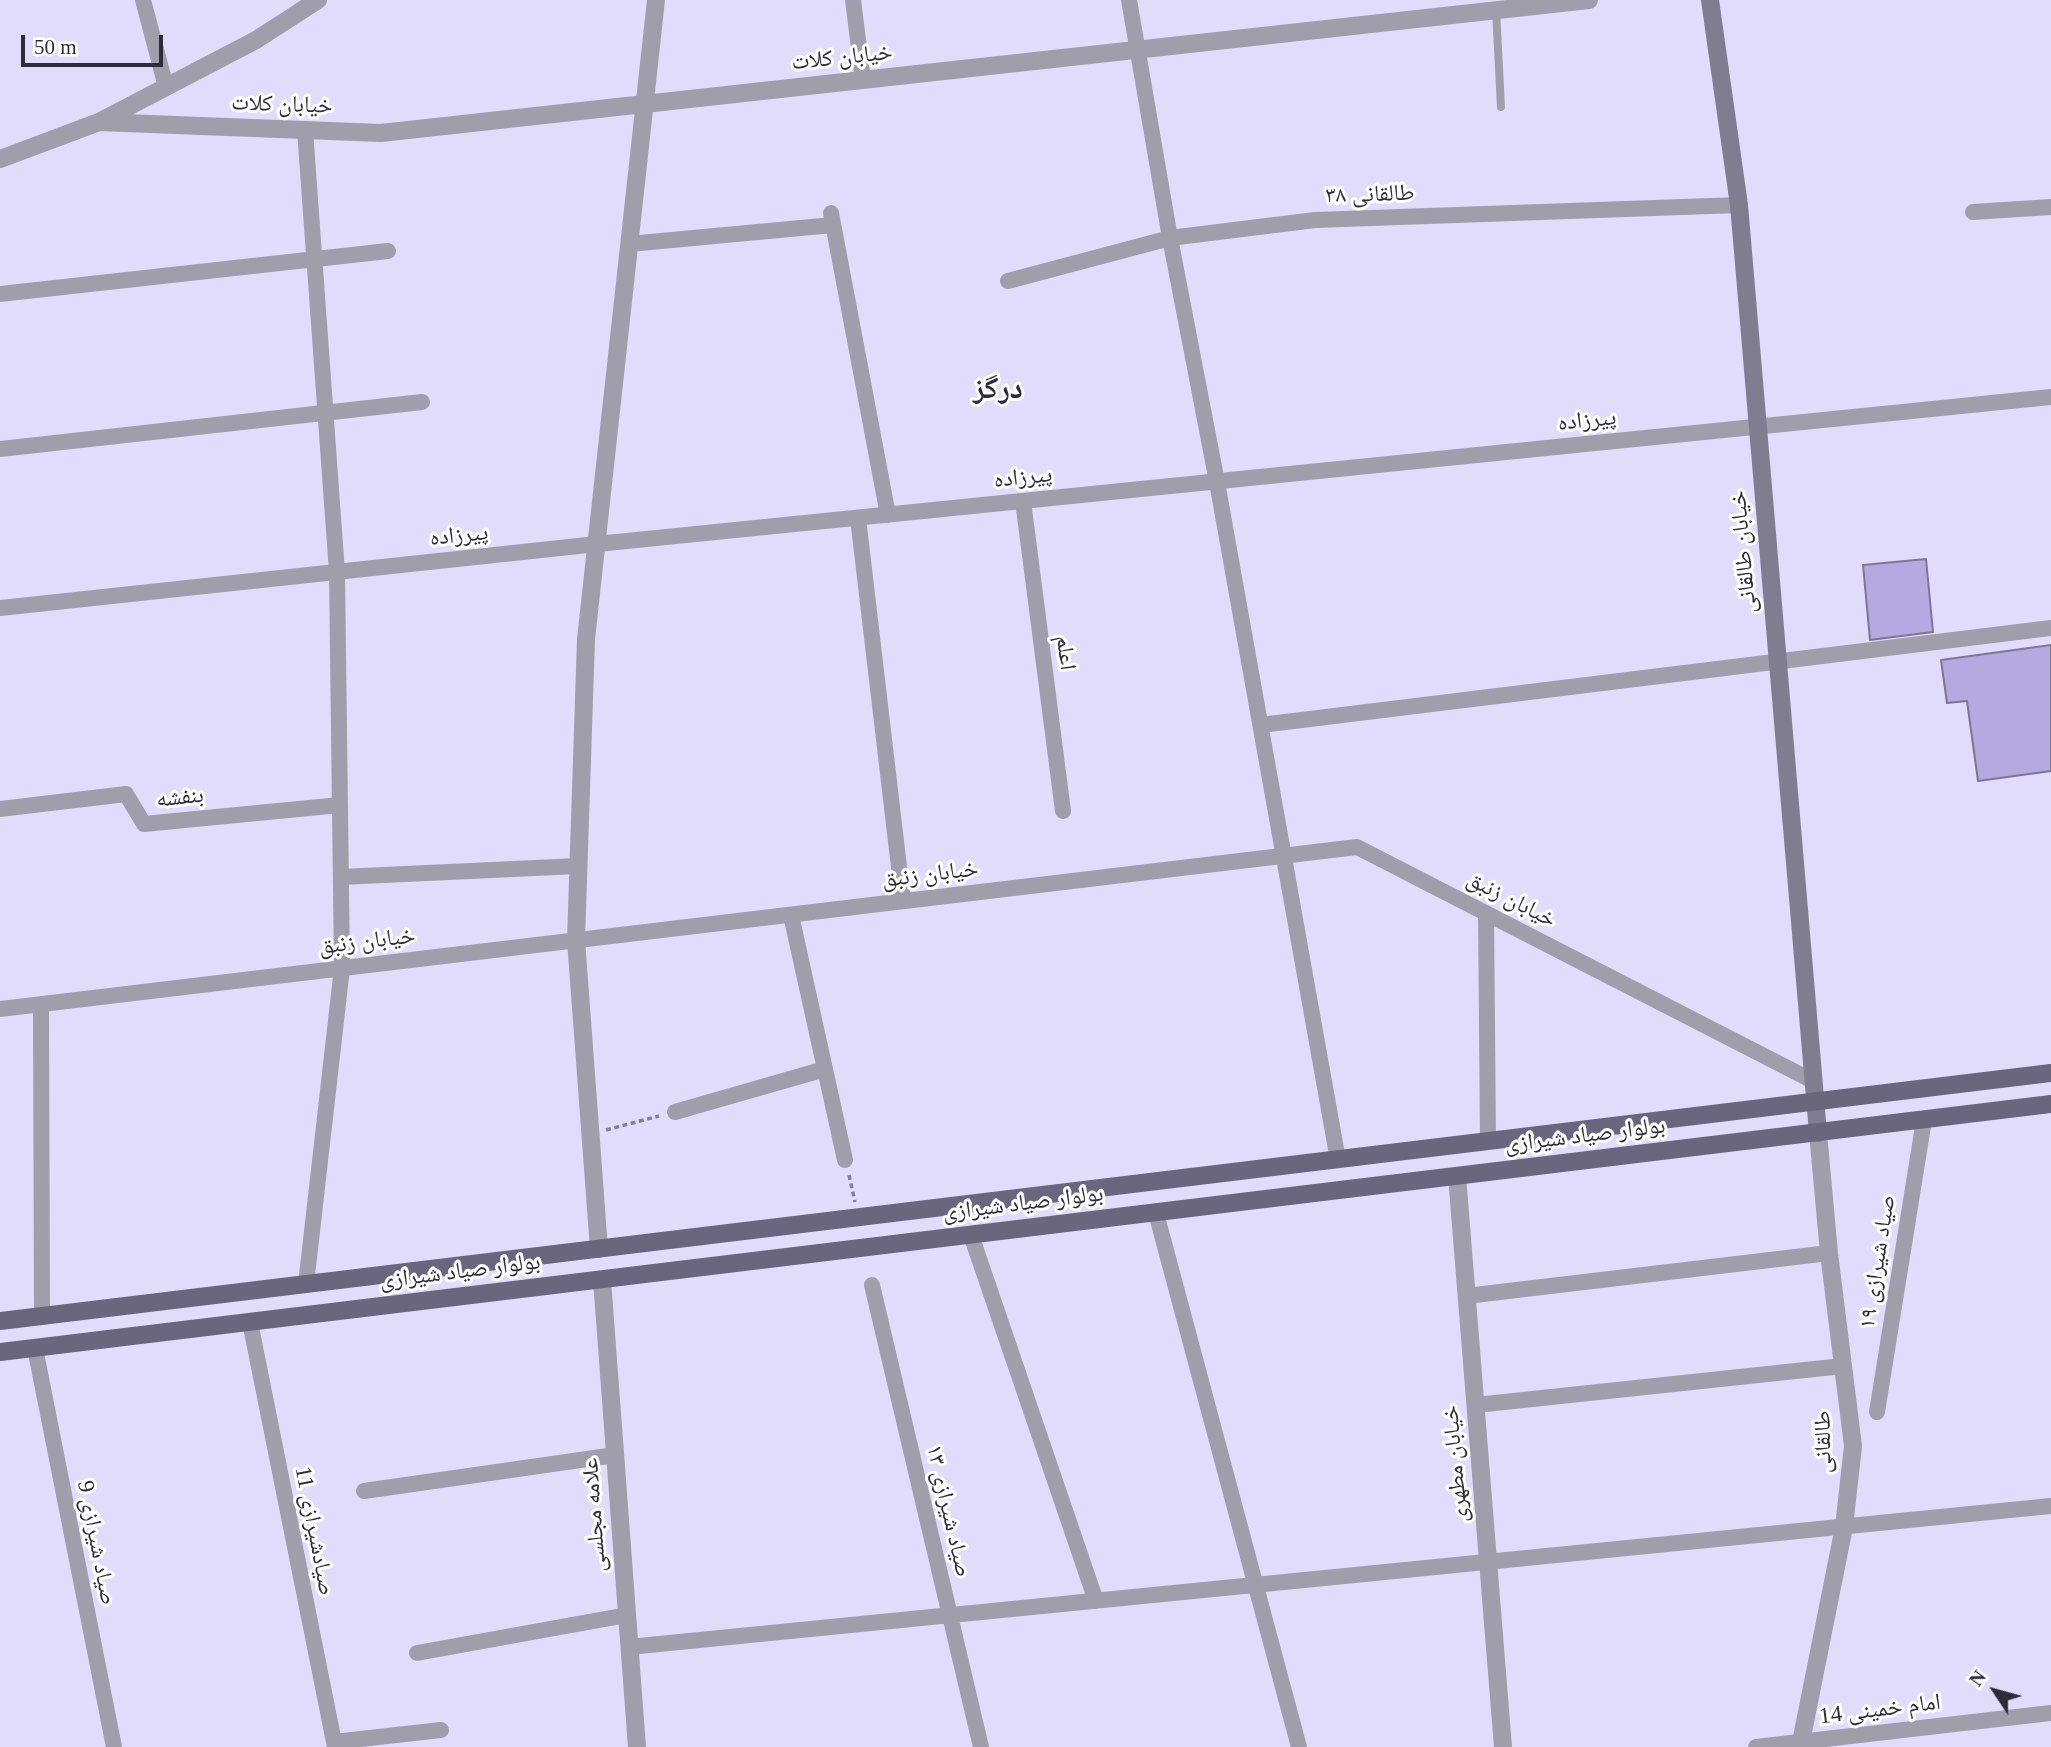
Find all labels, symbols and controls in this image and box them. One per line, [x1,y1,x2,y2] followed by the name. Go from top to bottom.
[24,21,166,65] scale bar
[34,35,77,59] text: 50 m
[790,39,894,77] street label: خیابان کلات
[231,89,333,121] street label: خیابان کلات
[1325,180,1415,210] street label: طالقانی ۳۸
[973,372,1023,408] district label: درگز
[1556,404,1618,438] street label: پیرزاده
[992,461,1054,495] street label: پیرزاده
[1725,490,1763,614] street label: خیابان طالقانی
[428,519,490,553] street label: پیرزاده
[1049,634,1081,672] street label: اعلم
[155,782,205,814] street label: بنفشه
[880,855,980,895] street label: خیابان زنبق
[1462,866,1560,934] street label: خیابان زنبق
[317,922,417,962] street label: خیابان زنبق
[1503,1112,1667,1160] street label: بولوار صیاد شیرازی
[941,1180,1105,1228] street label: بولوار صیاد شیرازی
[1854,1193,1902,1331] street label: صیاد شیرازی ۱۹
[378,1248,542,1296] street label: بولوار صیاد شیرازی
[1437,1404,1475,1524] street label: خیابان مطهری
[1810,1410,1838,1474] street label: طالقانی
[919,1442,977,1580] street label: صیاد شیرازی ۱۳
[577,1457,613,1573] street label: علامه مجلسی
[288,1464,340,1598] street label: صیادشیرازی 11
[70,1479,122,1607] street label: صیاد شیرازی 9
[1960,1656,2030,1726] north arrow
[1965,1667,1990,1690] text: N
[1818,1689,1942,1731] street label: امام خمینی 14

